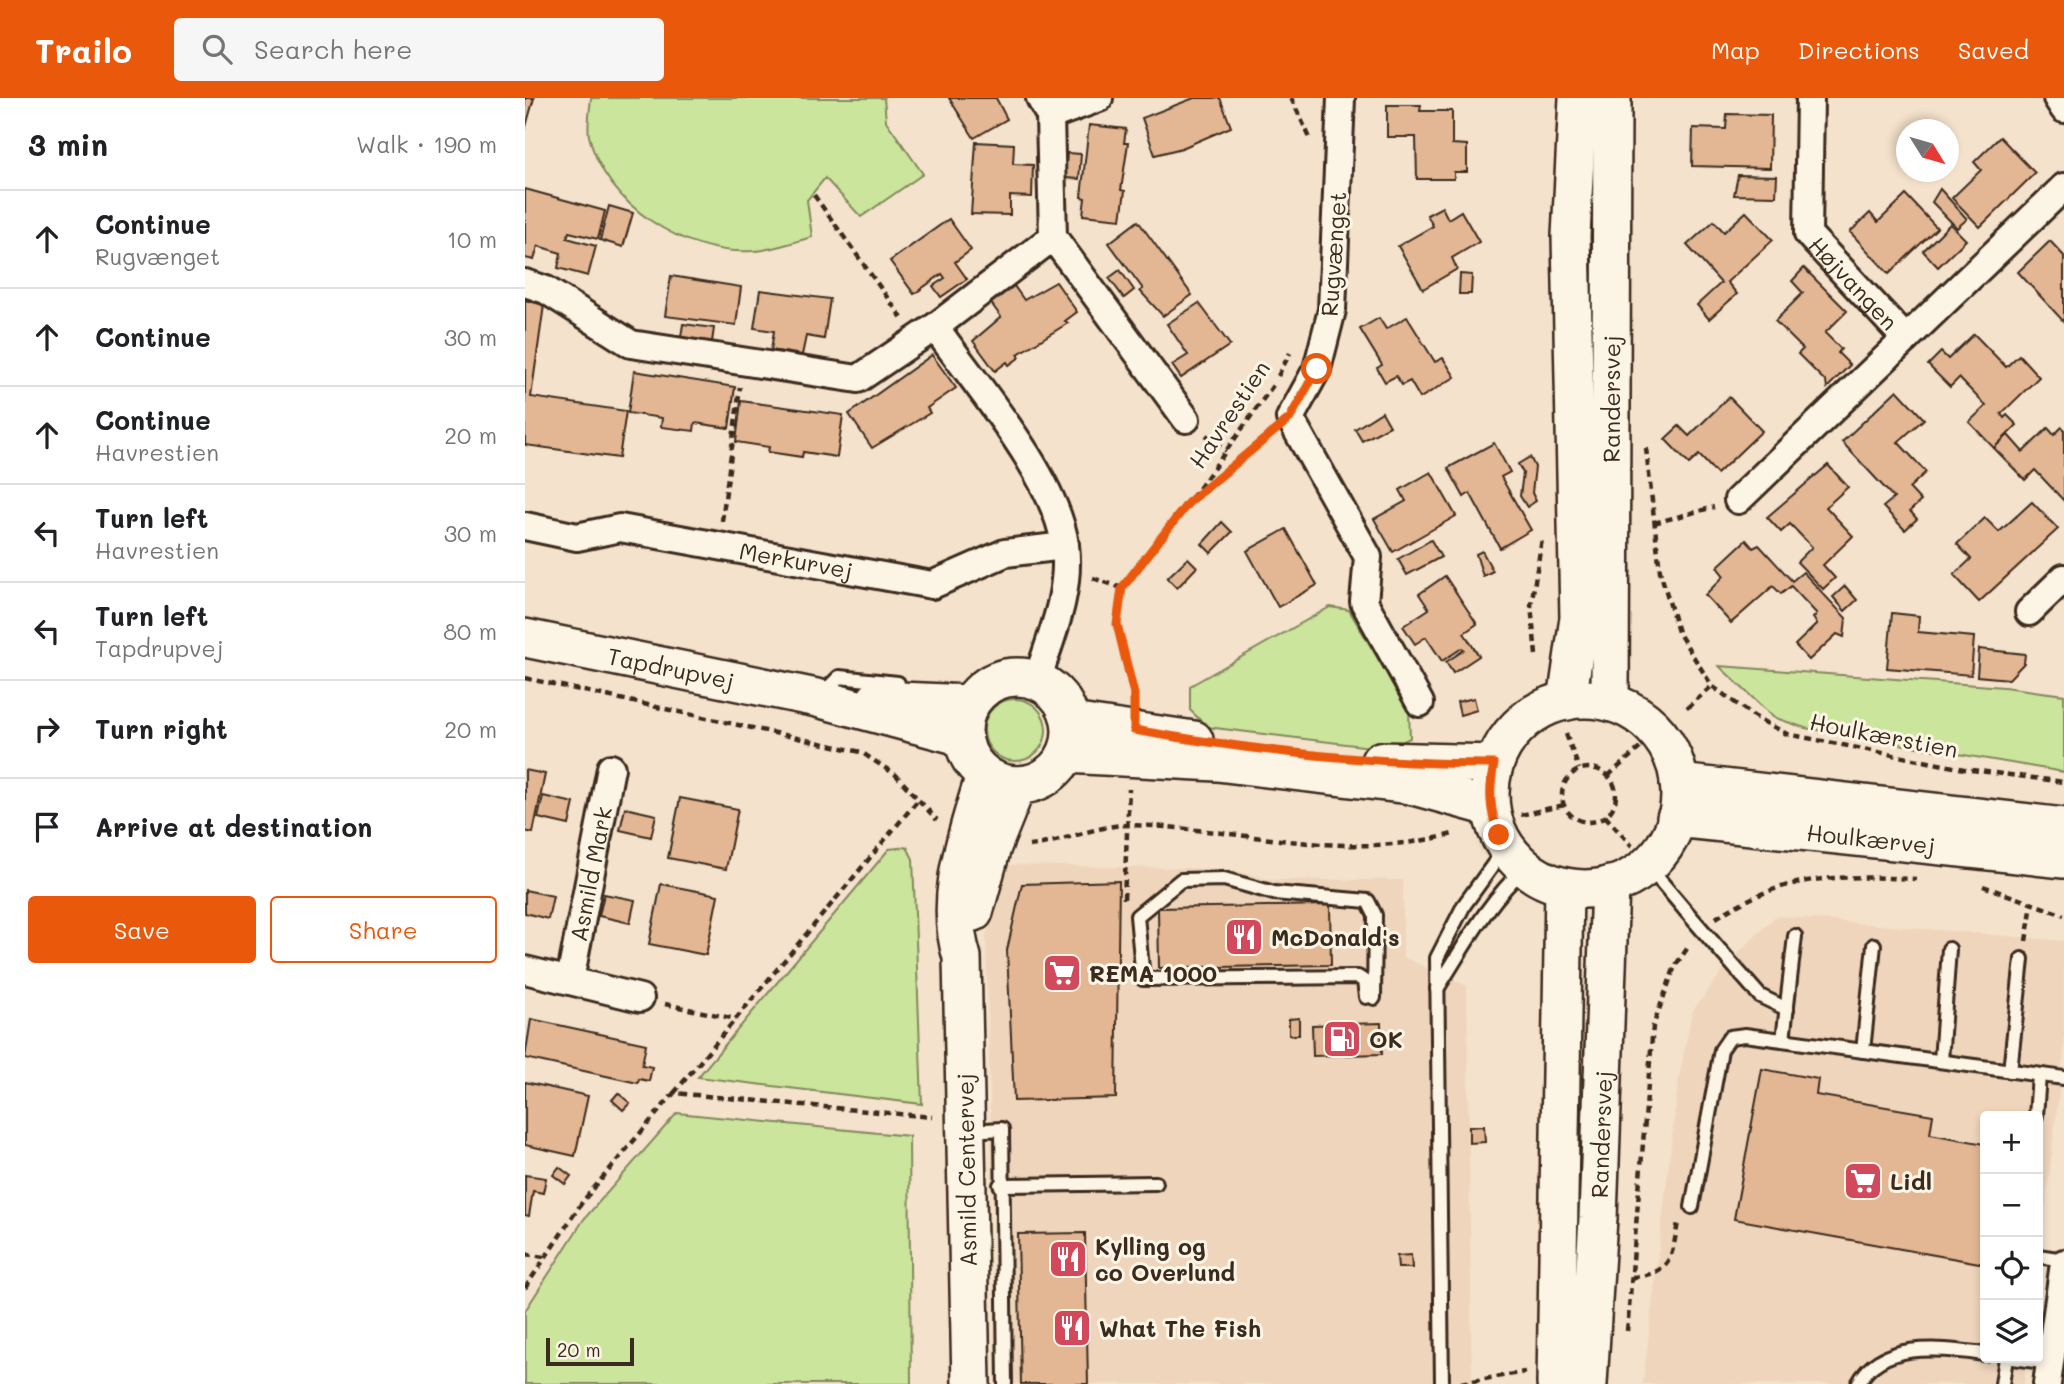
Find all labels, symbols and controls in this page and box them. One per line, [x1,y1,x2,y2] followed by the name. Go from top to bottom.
[174,18,664,81] search box
[35,28,132,71] text: Trailo
[198,30,236,68] icon: search
[254,32,412,66] text: Search here
[1711,34,1760,65] text: Map
[1798,34,1920,65] text: Directions
[1958,34,2029,65] text: Saved
[1896,119,1959,182] north arrow
[28,124,108,164] text: 3 min
[356,129,497,159] text: Walk · 190 m
[1314,191,1352,317] street label: Rugvænget
[95,207,211,241] text: Continue
[28,220,66,258] icon: ahead
[447,224,497,254] text: 10 m
[1803,230,1905,336] street label: Højvangen
[95,241,220,271] text: Rugvænget
[28,318,66,356] icon: ahead
[95,320,211,354] text: Continue
[444,322,497,352] text: 30 m
[1596,335,1626,463] street label: Randersvej
[1301,353,1332,384] route start
[1182,354,1276,474] street label: Havrestien
[95,403,211,437] text: Continue
[28,416,66,454] icon: ahead
[444,420,497,450] text: 20 m
[95,437,219,467] text: Havrestien
[95,501,208,535] text: Turn left
[28,514,66,552] icon: left
[444,518,497,548] text: 30 m
[95,535,219,565] text: Havrestien
[737,535,855,585] street label: Merkurvej
[95,599,208,633] text: Turn left
[28,612,66,650] icon: left
[443,616,497,646] text: 80 m
[95,633,223,663] text: Tapdrupvej
[605,640,737,696] street label: Tapdrupvej
[1807,706,1961,764] street label: Houlkærstien
[28,710,66,748] icon: right
[95,712,228,746] text: Turn right
[444,714,497,744] text: 20 m
[563,804,618,944] street label: Asmild Mark
[28,808,66,846] icon: arrive
[95,810,372,844] text: Arrive at destination
[1805,817,1937,860] street label: Houlkærvej
[1483,819,1514,850] route end
[28,896,256,963] button: Save
[270,896,497,963] button: Share
[1223,916,1265,958] restaurant icon: McDonald's
[1271,922,1400,952] place label: McDonald's
[1041,952,1083,994] supermarket icon: REMA 1000
[1089,958,1217,988] place label: REMA 1000
[1321,1018,1363,1060] fuel station icon: OK
[1369,1024,1403,1054] place label: OK
[1584,1070,1618,1199] street label: Randersvej
[949,1073,983,1267] street label: Asmild Centervej
[1980,1111,2043,1363] map controls
[1980,1111,2043,1174] button: +
[1842,1160,1884,1202] supermarket icon: Lidl
[1890,1166,1932,1196] place label: Lidl
[1980,1174,2043,1237] button: −
[1095,1231,1235,1287] place label: Kylling og co Overlund
[1980,1237,2043,1300] button: locate
[1047,1238,1089,1280] restaurant icon: Kylling og co Overlund
[1980,1300,2043,1363] button: layers
[1051,1307,1093,1349] restaurant icon: What The Fish
[1099,1313,1261,1343] place label: What The Fish
[546,1335,633,1367] scale bar
[557,1337,601,1362] text: 20 m

